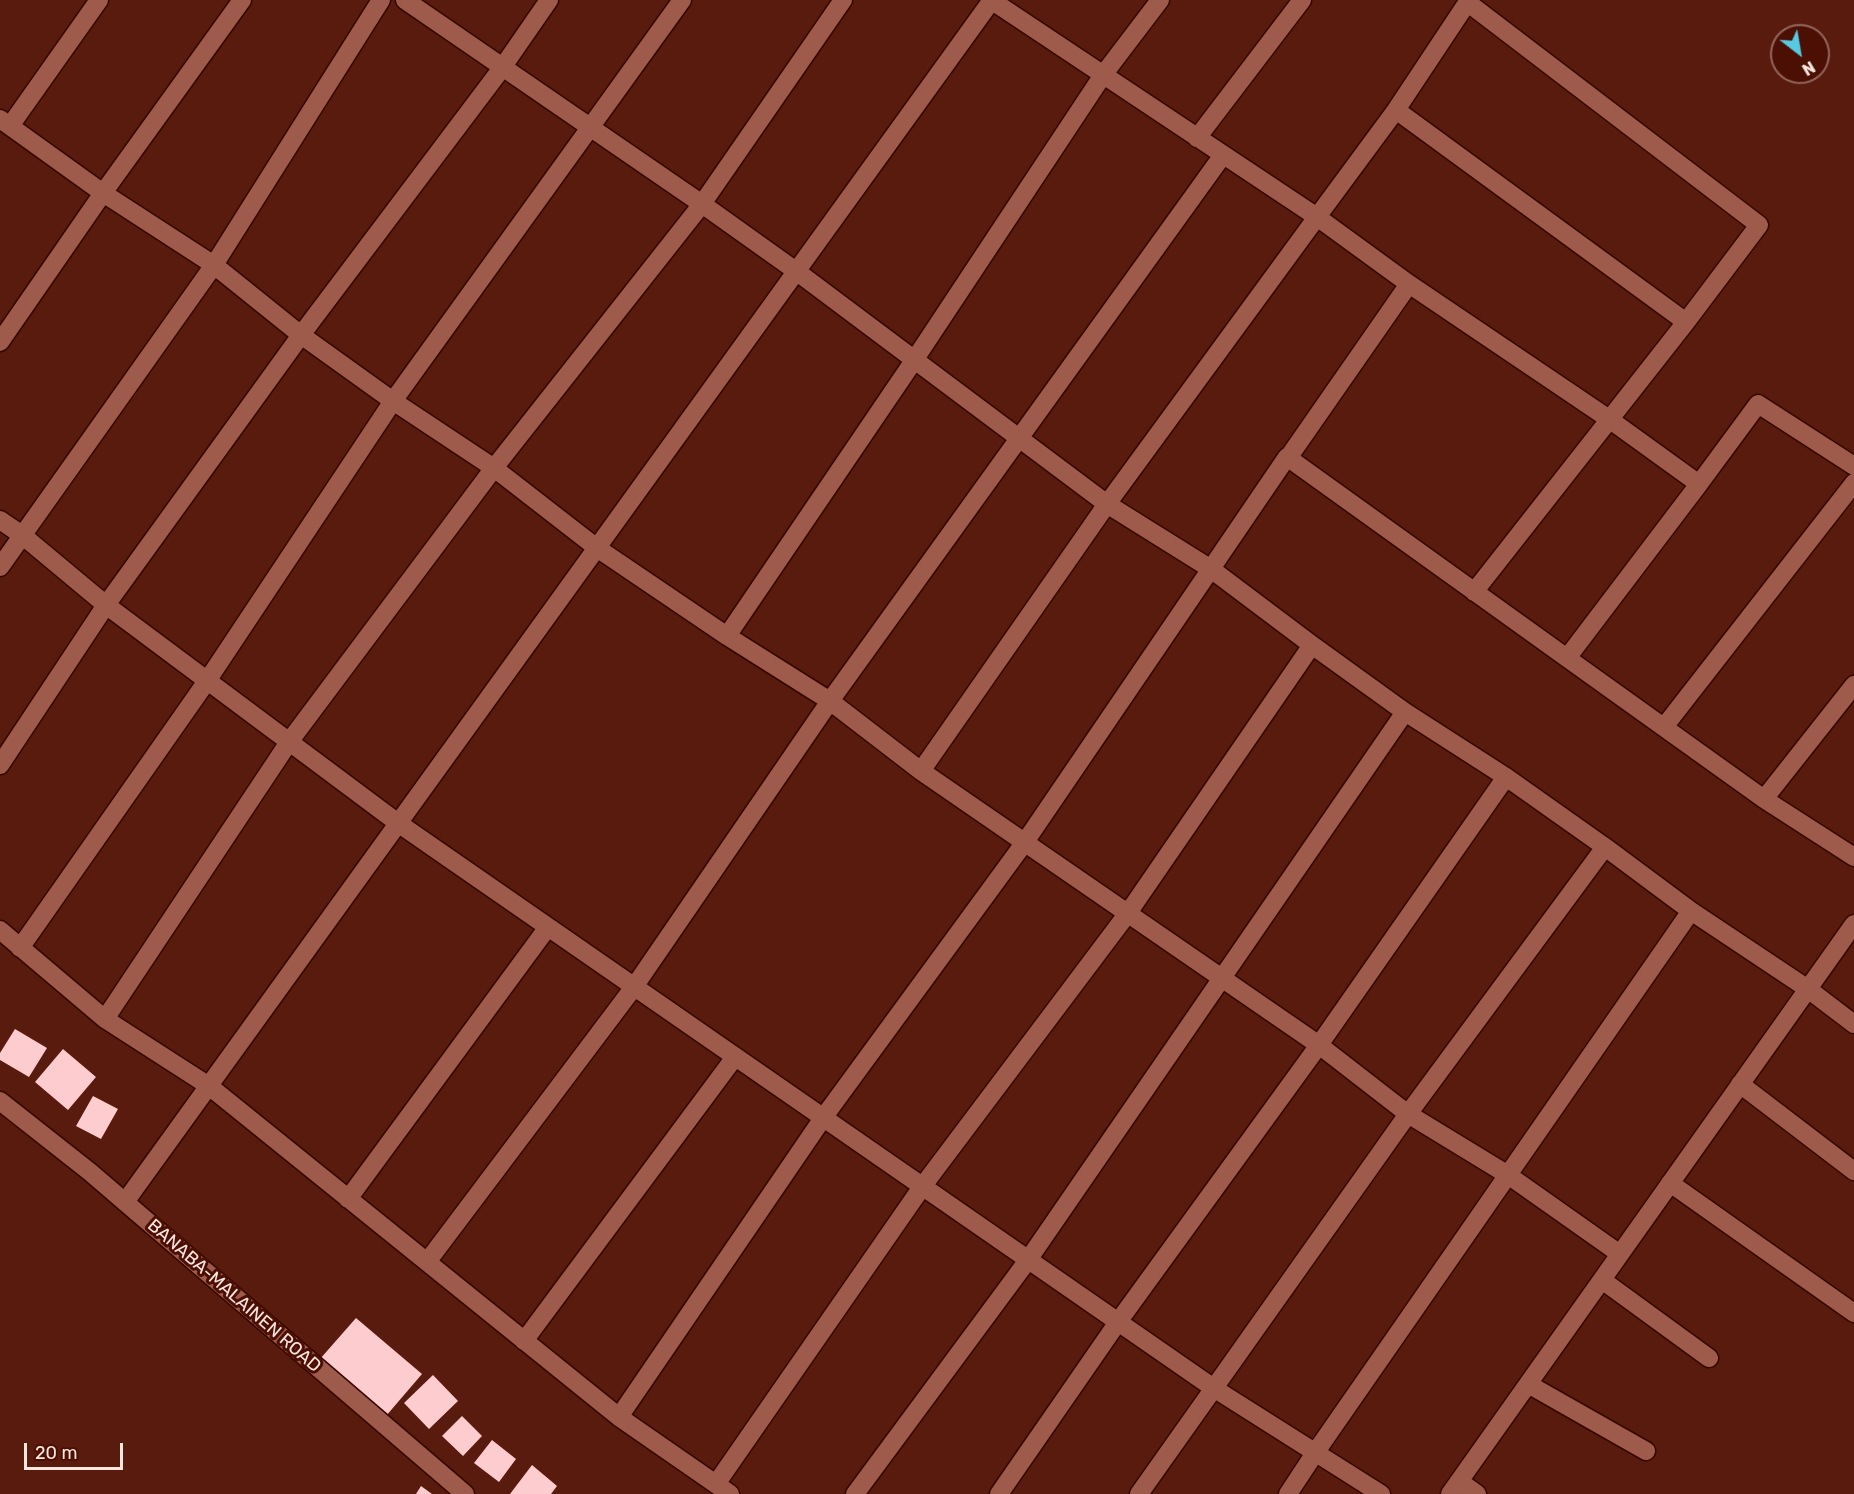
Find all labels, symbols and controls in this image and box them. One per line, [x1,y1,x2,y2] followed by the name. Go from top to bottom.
[1770,24,1830,84] north arrow
[1799,57,1818,79] text: N
[143,1215,325,1377] street label: BANABA-MALAINEN ROAD
[27,1431,126,1469] scale bar
[35,1442,77,1464] text: 20 m

